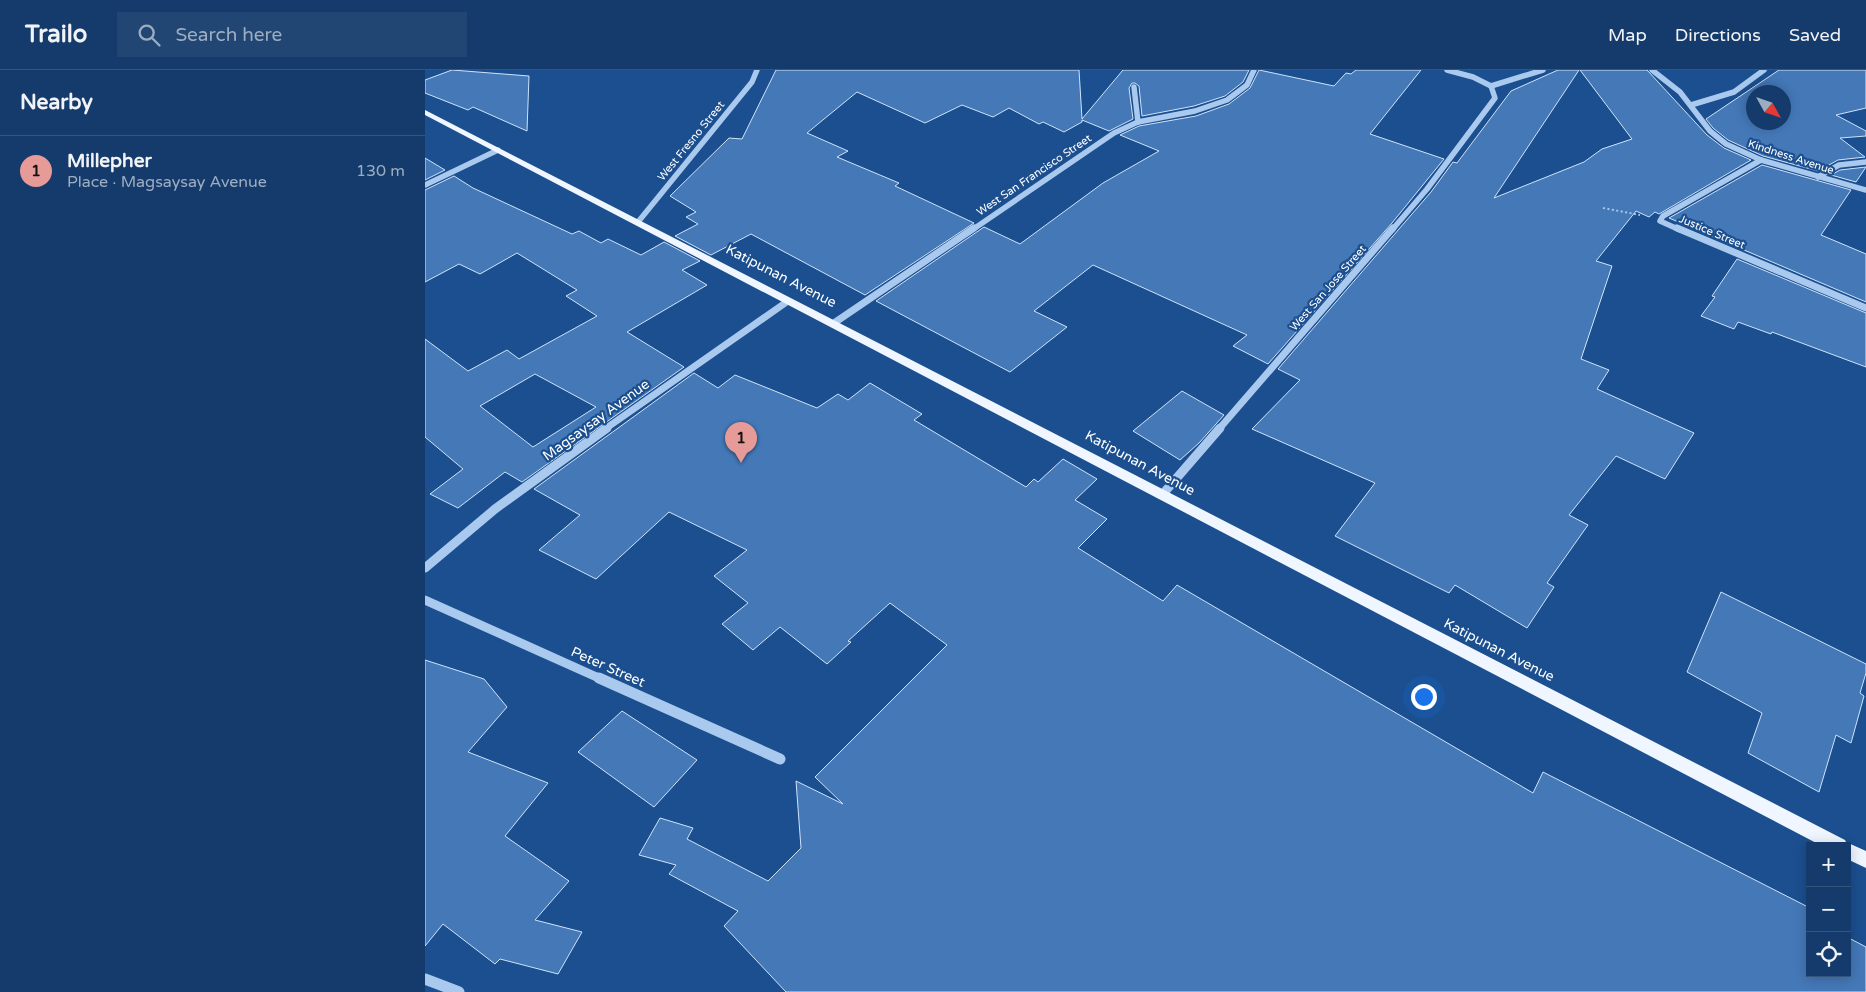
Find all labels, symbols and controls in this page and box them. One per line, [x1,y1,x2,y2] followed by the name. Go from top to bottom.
[117,12,467,57] search box
[25,20,87,49] text: Trailo
[135,21,163,49] icon: search
[175,24,282,46] text: Search here
[1608,24,1647,46] text: Map
[1675,24,1761,46] text: Directions
[1789,24,1841,46] text: Saved
[1746,85,1791,130] north arrow
[20,90,93,115] text: Nearby
[655,99,727,183] street label: West Fresno Street
[974,132,1094,218] street label: West San Francisco Street
[1746,137,1836,177] street label: Kindness Avenue
[67,150,152,172] text: Millepher
[31,161,41,181] text: 1
[356,161,405,181] text: 130 m
[67,172,267,192] text: Place · Magsaysay Avenue
[1677,212,1747,252] street label: Justice Street
[723,241,839,311] street label: Katipunan Avenue
[1287,242,1369,334] street label: West San Jose Street
[539,375,653,464] street label: Magsaysay Avenue
[725,422,757,463] pin: 1
[1082,427,1198,499] street label: Katipunan Avenue
[1441,615,1557,685] street label: Katipunan Avenue
[568,643,648,691] street label: Peter Street
[1411,684,1437,710] your location
[1806,842,1851,977] map controls
[1806,842,1851,887] button: +
[1806,887,1851,932] button: −
[1806,932,1851,977] button: locate

